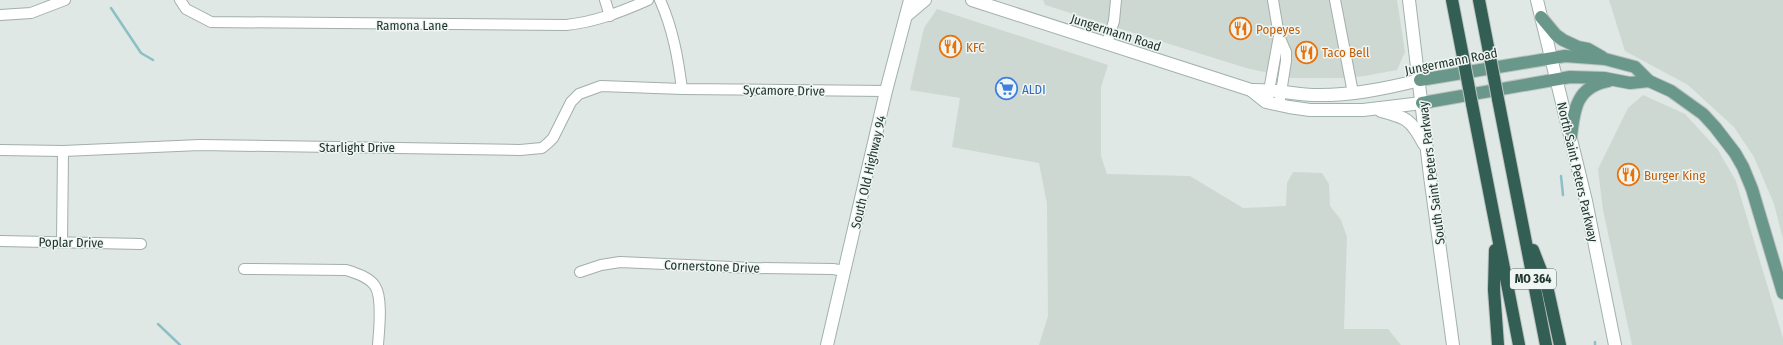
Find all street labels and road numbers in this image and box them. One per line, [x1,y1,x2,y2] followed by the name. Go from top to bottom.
[1069,11,1163,54] street label: Jungermann Road
[376,18,448,33] street label: Ramona Lane
[1403,45,1499,78] street label: Jungermann Road
[743,82,825,99] street label: Sycamore Drive
[1415,100,1448,245] street label: South Saint Peters Parkway
[1554,101,1601,244] street label: North Saint Peters Parkway
[848,114,889,230] street label: South Old Highway 94
[319,140,395,155] street label: Starlight Drive
[38,234,104,251] street label: Poplar Drive
[664,257,760,276] street label: Cornerstone Drive
[1510,269,1556,289] road number: MO 364

